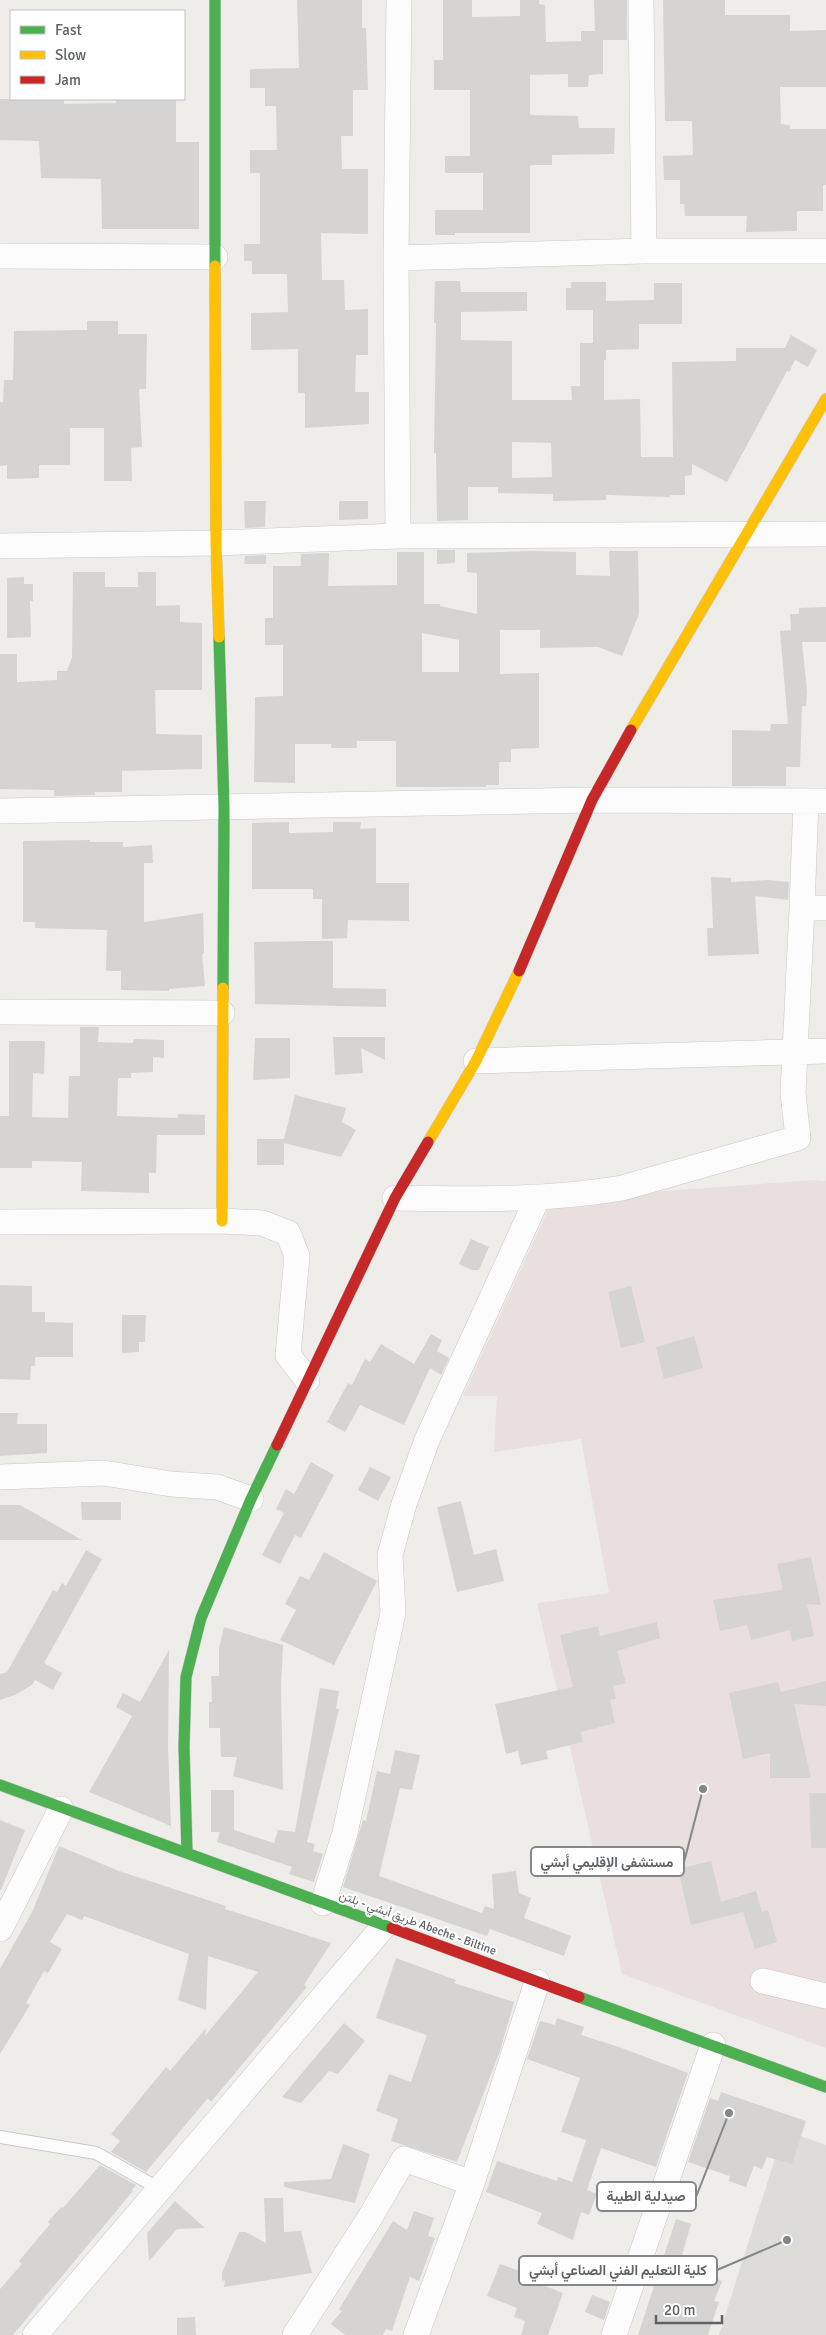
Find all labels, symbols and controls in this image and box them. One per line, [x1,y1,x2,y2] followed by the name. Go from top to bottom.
[10,10,185,100] legend
[55,21,82,39] text: Fast
[55,46,86,64] text: Slow
[55,71,81,89] text: Jam
[531,1847,684,1876] callout: مستشفى الإقليمي أبشي
[541,1854,674,1874] text: مستشفى الإقليمي أبشي
[337,1888,498,1961] street label: طريق أبشي - بلتن Abeche - Biltine
[597,2182,696,2211] callout: صيدلية الطيبة
[606,2188,686,2205] text: صيدلية الطيبة
[519,2256,717,2285] callout: كلية التعليم الفني الصناعي أبشي
[529,2262,707,2282] text: كلية التعليم الفني الصناعي أبشي
[656,2292,722,2324] scale bar
[664,2301,695,2319] text: 20 m

